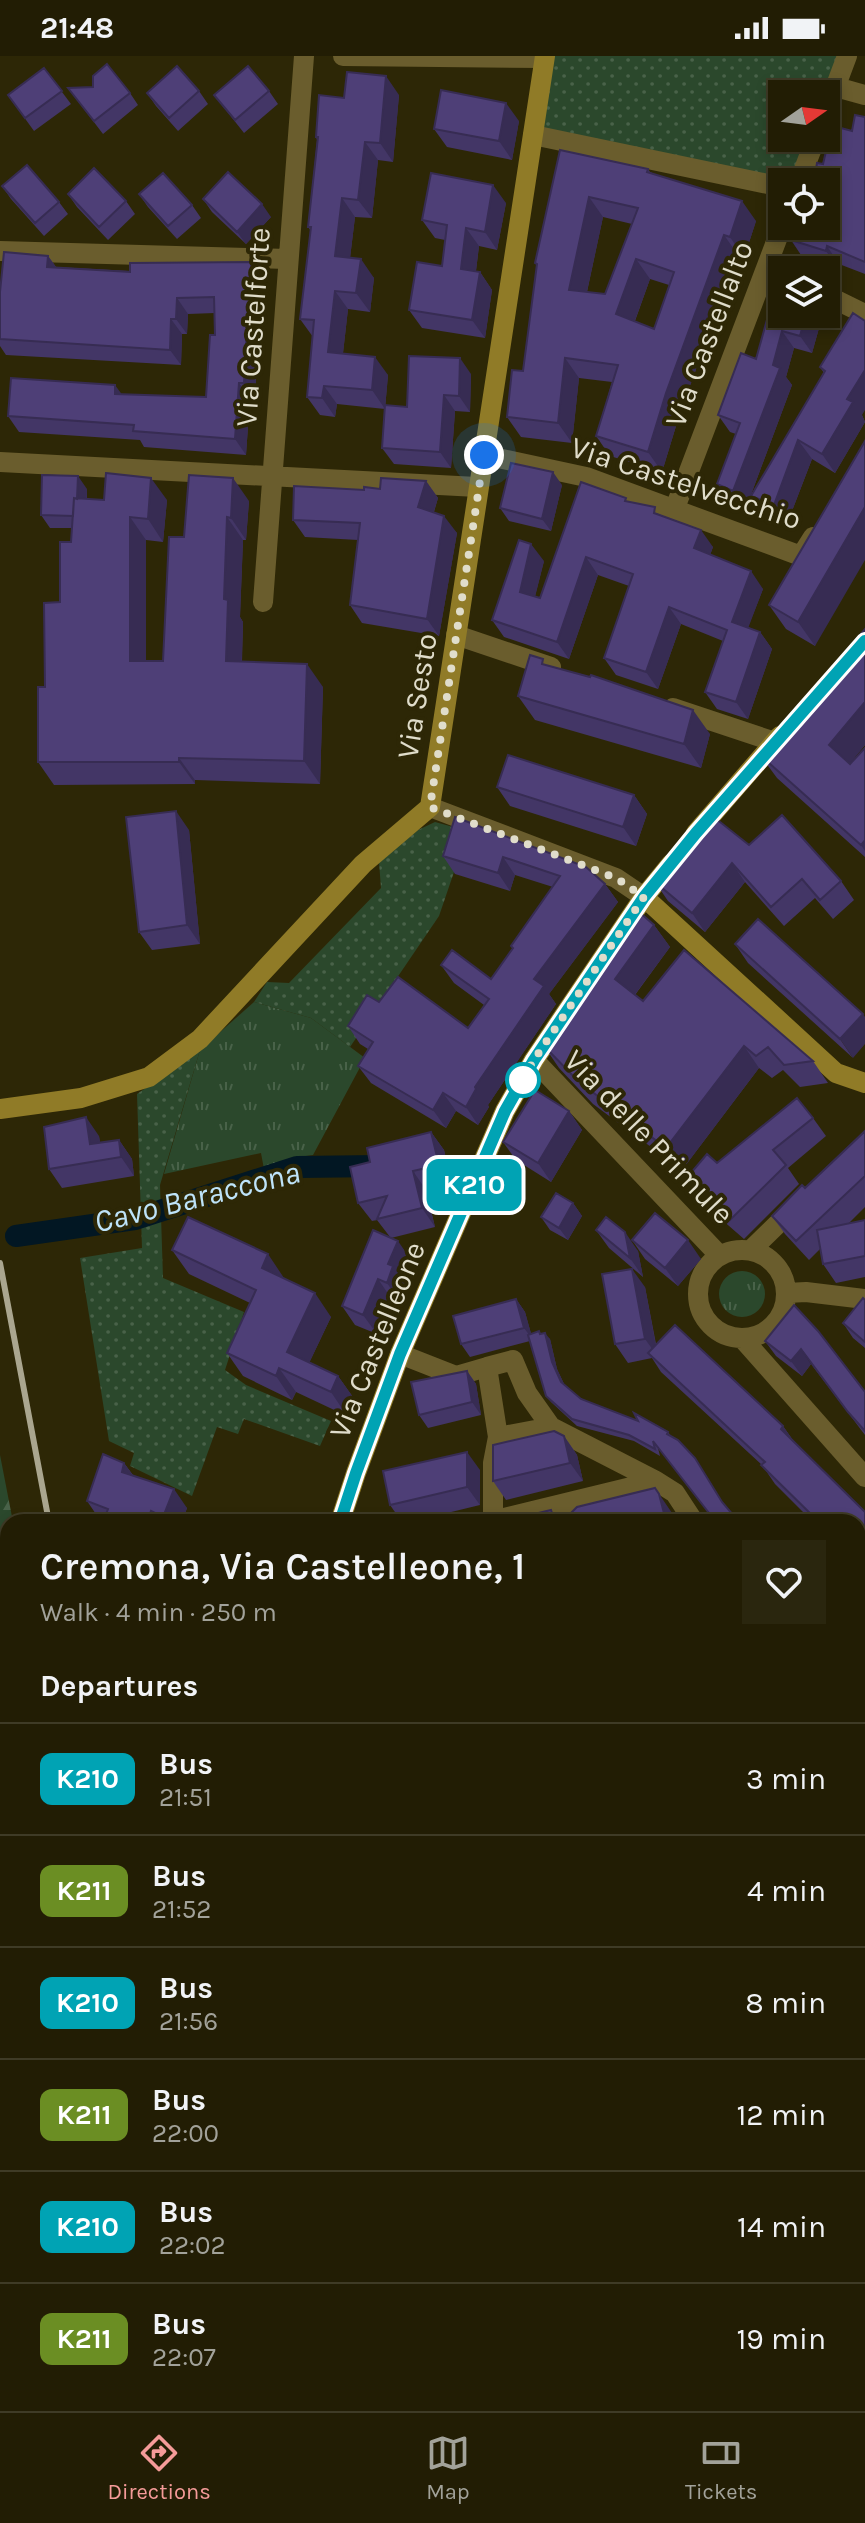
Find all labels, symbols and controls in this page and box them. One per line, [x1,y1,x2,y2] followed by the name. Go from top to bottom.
[40,10,114,46] text: 21:48
[768,80,840,152] north arrow
[768,80,840,328] map controls
[768,168,840,240] button: locate
[228,226,278,428] street label: Via Castelforte
[657,236,761,432] street label: Via Castellalto
[768,256,840,328] button: layers
[566,429,806,537] street label: Via Castelvecchio
[464,435,504,475] your location
[389,631,445,761] street label: Via Sesto
[557,1042,741,1232] street label: Via delle Primule
[506,1063,540,1097] unlabelled marker
[90,1154,304,1240] water label: Cavo Baraccona
[418,1159,530,1211] line badge: K210
[443,1168,505,1201] text: K210
[321,1236,433,1444] street label: Via Castelleone
[742,1540,826,1624] button: heart
[40,1544,525,1589] text: Cremona, Via Castelleone, 1
[40,1597,277,1628] text: Walk · 4 min · 250 m
[40,1668,198,1704] text: Departures
[159,1746,213,1782] text: Bus
[746,1761,826,1797] text: 3 min
[56,1762,119,1795] text: K210
[159,1782,212,1813] text: 21:51
[152,1858,206,1894] text: Bus
[747,1873,826,1909] text: 4 min
[56,1874,112,1907] text: K211
[152,1894,211,1925] text: 21:52
[159,1970,213,2006] text: Bus
[745,1985,826,2021] text: 8 min
[56,1986,119,2019] text: K210
[159,2006,218,2037] text: 21:56
[152,2082,206,2118] text: Bus
[736,2097,826,2133] text: 12 min
[56,2098,112,2131] text: K211
[152,2118,219,2149] text: 22:00
[159,2194,213,2230] text: Bus
[737,2209,826,2245] text: 14 min
[56,2210,119,2243] text: K210
[159,2230,226,2261] text: 22:02
[152,2306,206,2342] text: Bus
[736,2321,826,2357] text: 19 min
[56,2322,112,2355] text: K211
[152,2342,216,2373] text: 22:07
[108,2431,211,2505] tab: Directions
[426,2431,470,2505] tab: Map
[685,2431,757,2505] tab: Tickets

